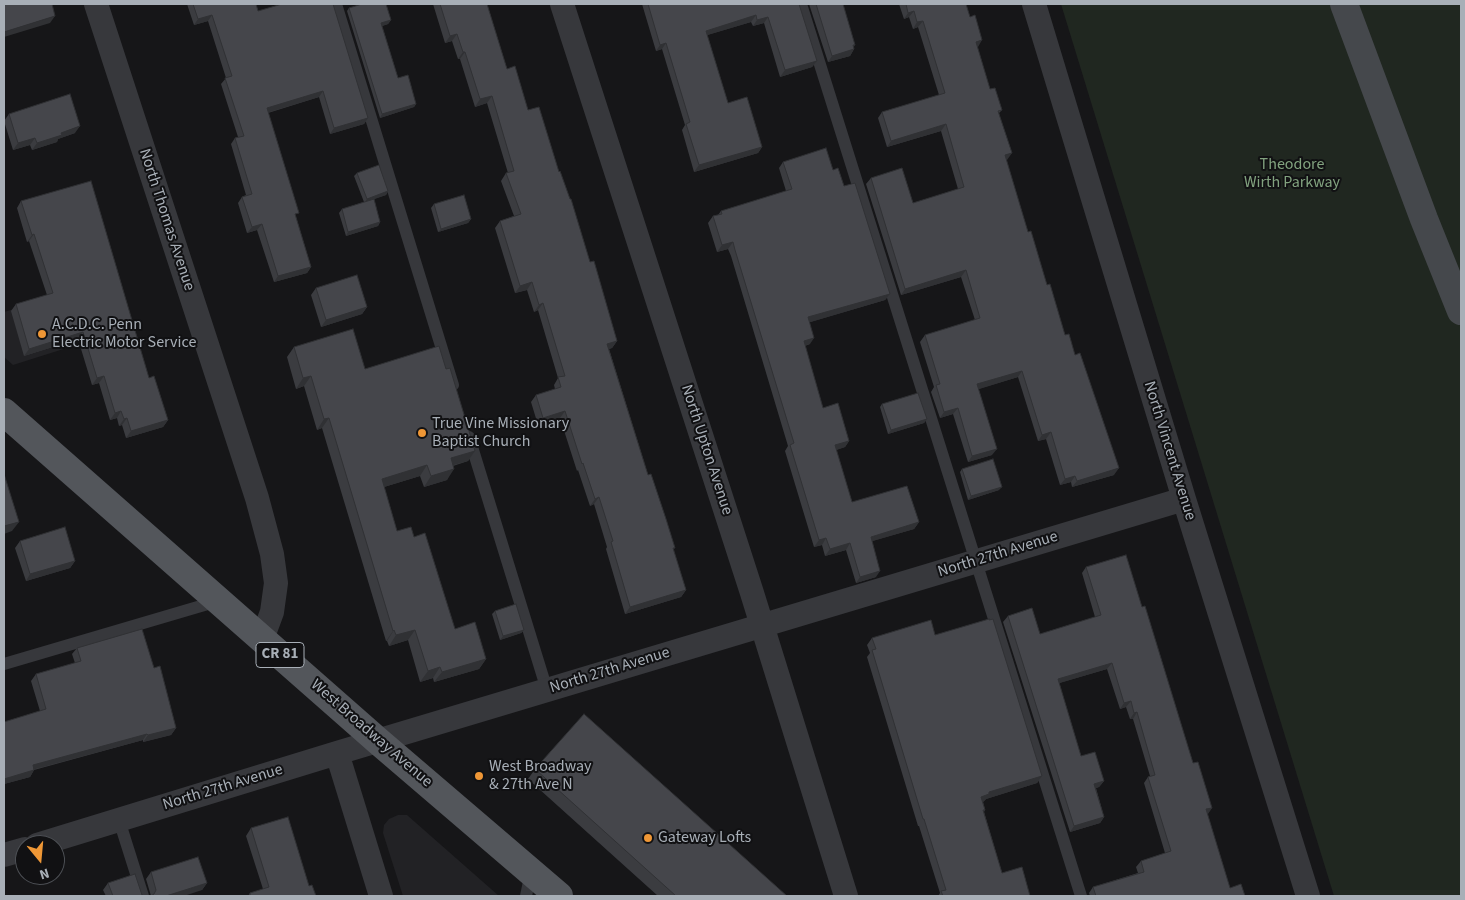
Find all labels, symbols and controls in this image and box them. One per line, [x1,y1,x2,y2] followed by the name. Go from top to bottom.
[134,146,198,294] street label: North Thomas Avenue
[1244,155,1340,193] park label: Theodore Wirth Parkway
[52,315,196,353] place label: A.C.D.C. Penn Electric Motor Service
[36,328,48,340] marker: A.C.D.C. Penn Electric Motor Service
[1139,379,1199,523] street label: North Vincent Avenue
[676,382,736,518] street label: North Upton Avenue
[432,414,569,452] place label: True Vine Missionary Baptist Church
[416,427,428,439] marker: True Vine Missionary Baptist Church
[936,528,1060,582] street label: North 27th Avenue
[256,642,304,668] road number: CR 81
[548,644,672,698] street label: North 27th Avenue
[306,676,436,792] street label: West Broadway Avenue
[489,757,592,795] place label: West Broadway & 27th Ave N
[161,761,285,815] street label: North 27th Avenue
[473,770,485,782] marker: West Broadway & 27th Ave N
[658,828,751,848] place label: Gateway Lofts
[642,832,654,844] marker: Gateway Lofts
[15,835,65,885] north arrow
[37,862,51,884] text: N

